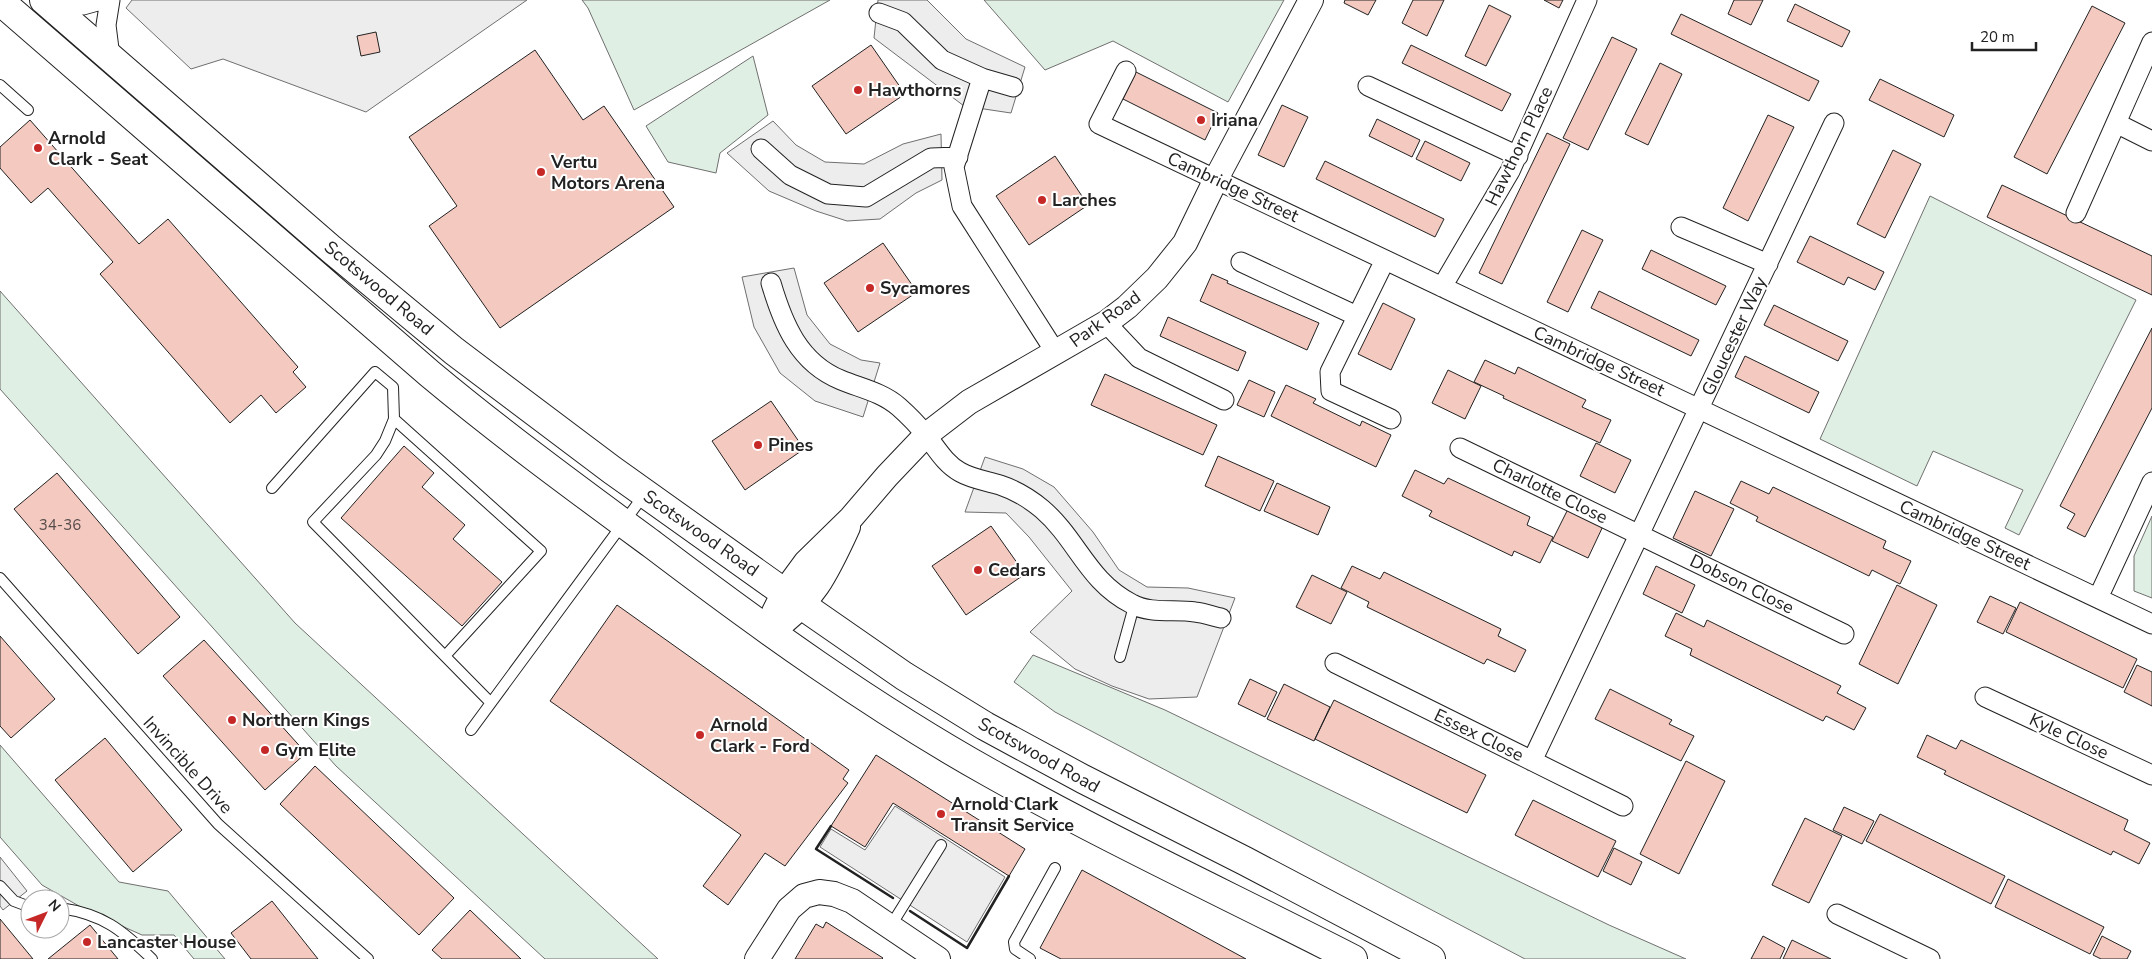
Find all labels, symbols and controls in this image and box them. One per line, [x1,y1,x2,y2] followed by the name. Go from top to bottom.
[1972,20,2036,52] scale bar
[1980,27,2015,47] text: 20 m
[868,78,962,102] place label: Hawthorns
[1480,82,1558,210] street label: Hawthorn Place
[852,84,864,96] marker: Hawthorns
[1211,108,1258,132] place label: Iriana
[1195,114,1207,126] marker: Iriana
[48,126,148,171] place label: Arnold Clark - Seat
[32,142,44,154] marker: Arnold Clark - Seat
[1163,146,1303,228] street label: Cambridge Street
[550,150,665,195] place label: Vertu Motors Arena
[535,166,547,178] marker: Vertu Motors Arena
[1052,188,1117,212] place label: Larches
[1036,194,1048,206] marker: Larches
[319,235,439,341] street label: Scotswood Road
[1696,272,1772,400] street label: Gloucester Way
[880,276,971,300] place label: Sycamores
[864,282,876,294] marker: Sycamores
[1065,285,1145,353] street label: Park Road
[1529,320,1669,402] street label: Cambridge Street
[768,433,814,457] place label: Pines
[752,439,764,451] marker: Pines
[1488,453,1612,529] street label: Charlotte Close
[638,484,764,582] street label: Scotswood Road
[1895,494,2035,576] street label: Cambridge Street
[39,515,81,535] house number: 34-36
[1686,548,1798,620] street label: Dobson Close
[988,558,1046,582] place label: Cedars
[972,564,984,576] marker: Cedars
[1430,703,1528,767] street label: Essex Close
[2025,707,2113,765] street label: Kyle Close
[242,708,370,732] place label: Northern Kings
[138,711,238,819] street label: Invincible Drive
[974,712,1104,798] street label: Scotswood Road
[710,713,810,758] place label: Arnold Clark - Ford
[226,714,238,726] marker: Northern Kings
[694,729,706,741] marker: Arnold Clark - Ford
[275,738,356,762] place label: Gym Elite
[259,744,271,756] marker: Gym Elite
[951,792,1074,837] place label: Arnold Clark Transit Service
[935,808,947,820] marker: Arnold Clark Transit Service
[20,889,70,939] north arrow
[44,895,65,916] text: N
[97,930,236,954] place label: Lancaster House
[81,936,93,948] marker: Lancaster House

